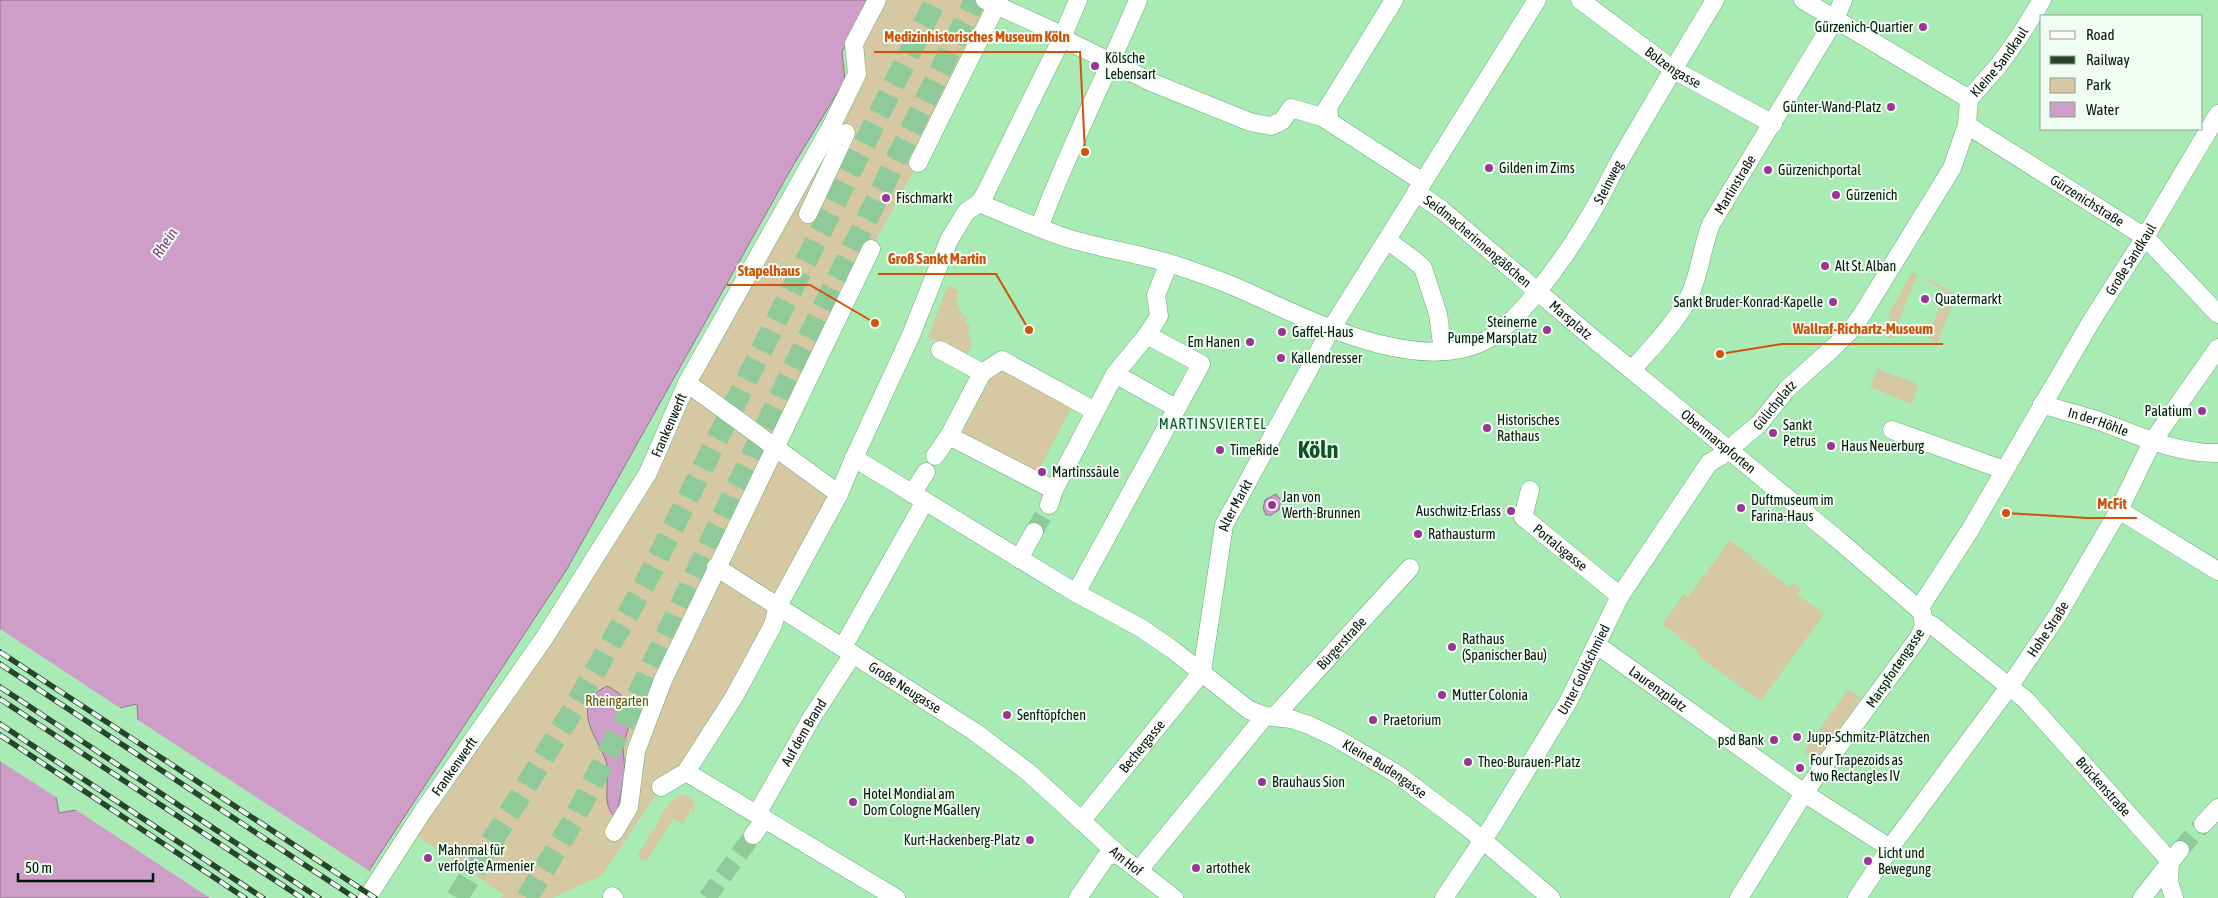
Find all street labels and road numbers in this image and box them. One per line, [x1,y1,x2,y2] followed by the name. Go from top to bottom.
[1967,24,2031,100] street label: Kleine Sandkaul
[1642,43,1704,91] street label: Bolzengasse
[1711,152,1759,217] street label: Martinstraße
[1590,158,1626,207] street label: Steinweg
[2047,172,2127,230] street label: Gürzenichstraße
[1421,192,1535,291] street label: Seidmacherinnengäßchen
[2102,220,2159,298] street label: Große Sandkaul
[1546,297,1595,342] street label: Marsplatz
[1750,377,1799,433] street label: Gülichplatz
[648,391,690,459] street label: Frankenwerft
[2066,404,2131,439] street label: In der Höhle
[1678,406,1759,477] street label: Obenmarspforten
[1215,476,1255,532] street label: Alter Markt
[1530,521,1591,574] street label: Portalsgasse
[2024,598,2072,660] street label: Hohe Straße
[1313,613,1369,673] street label: Bürgerstraße
[1554,622,1613,718] street label: Unter Goldschmied
[1863,626,1927,710] street label: Marspfortengasse
[866,658,944,716] street label: Große Neugasse
[1626,663,1690,715] street label: Laurenzplatz
[778,696,830,769] street label: Auf dem Brand
[1116,716,1168,776] street label: Bechergasse
[428,734,480,799] street label: Frankenwerft
[1340,736,1430,802] street label: Kleine Budengasse
[2073,754,2134,820] street label: Brückenstraße
[1107,843,1146,879] street label: Am Hof

